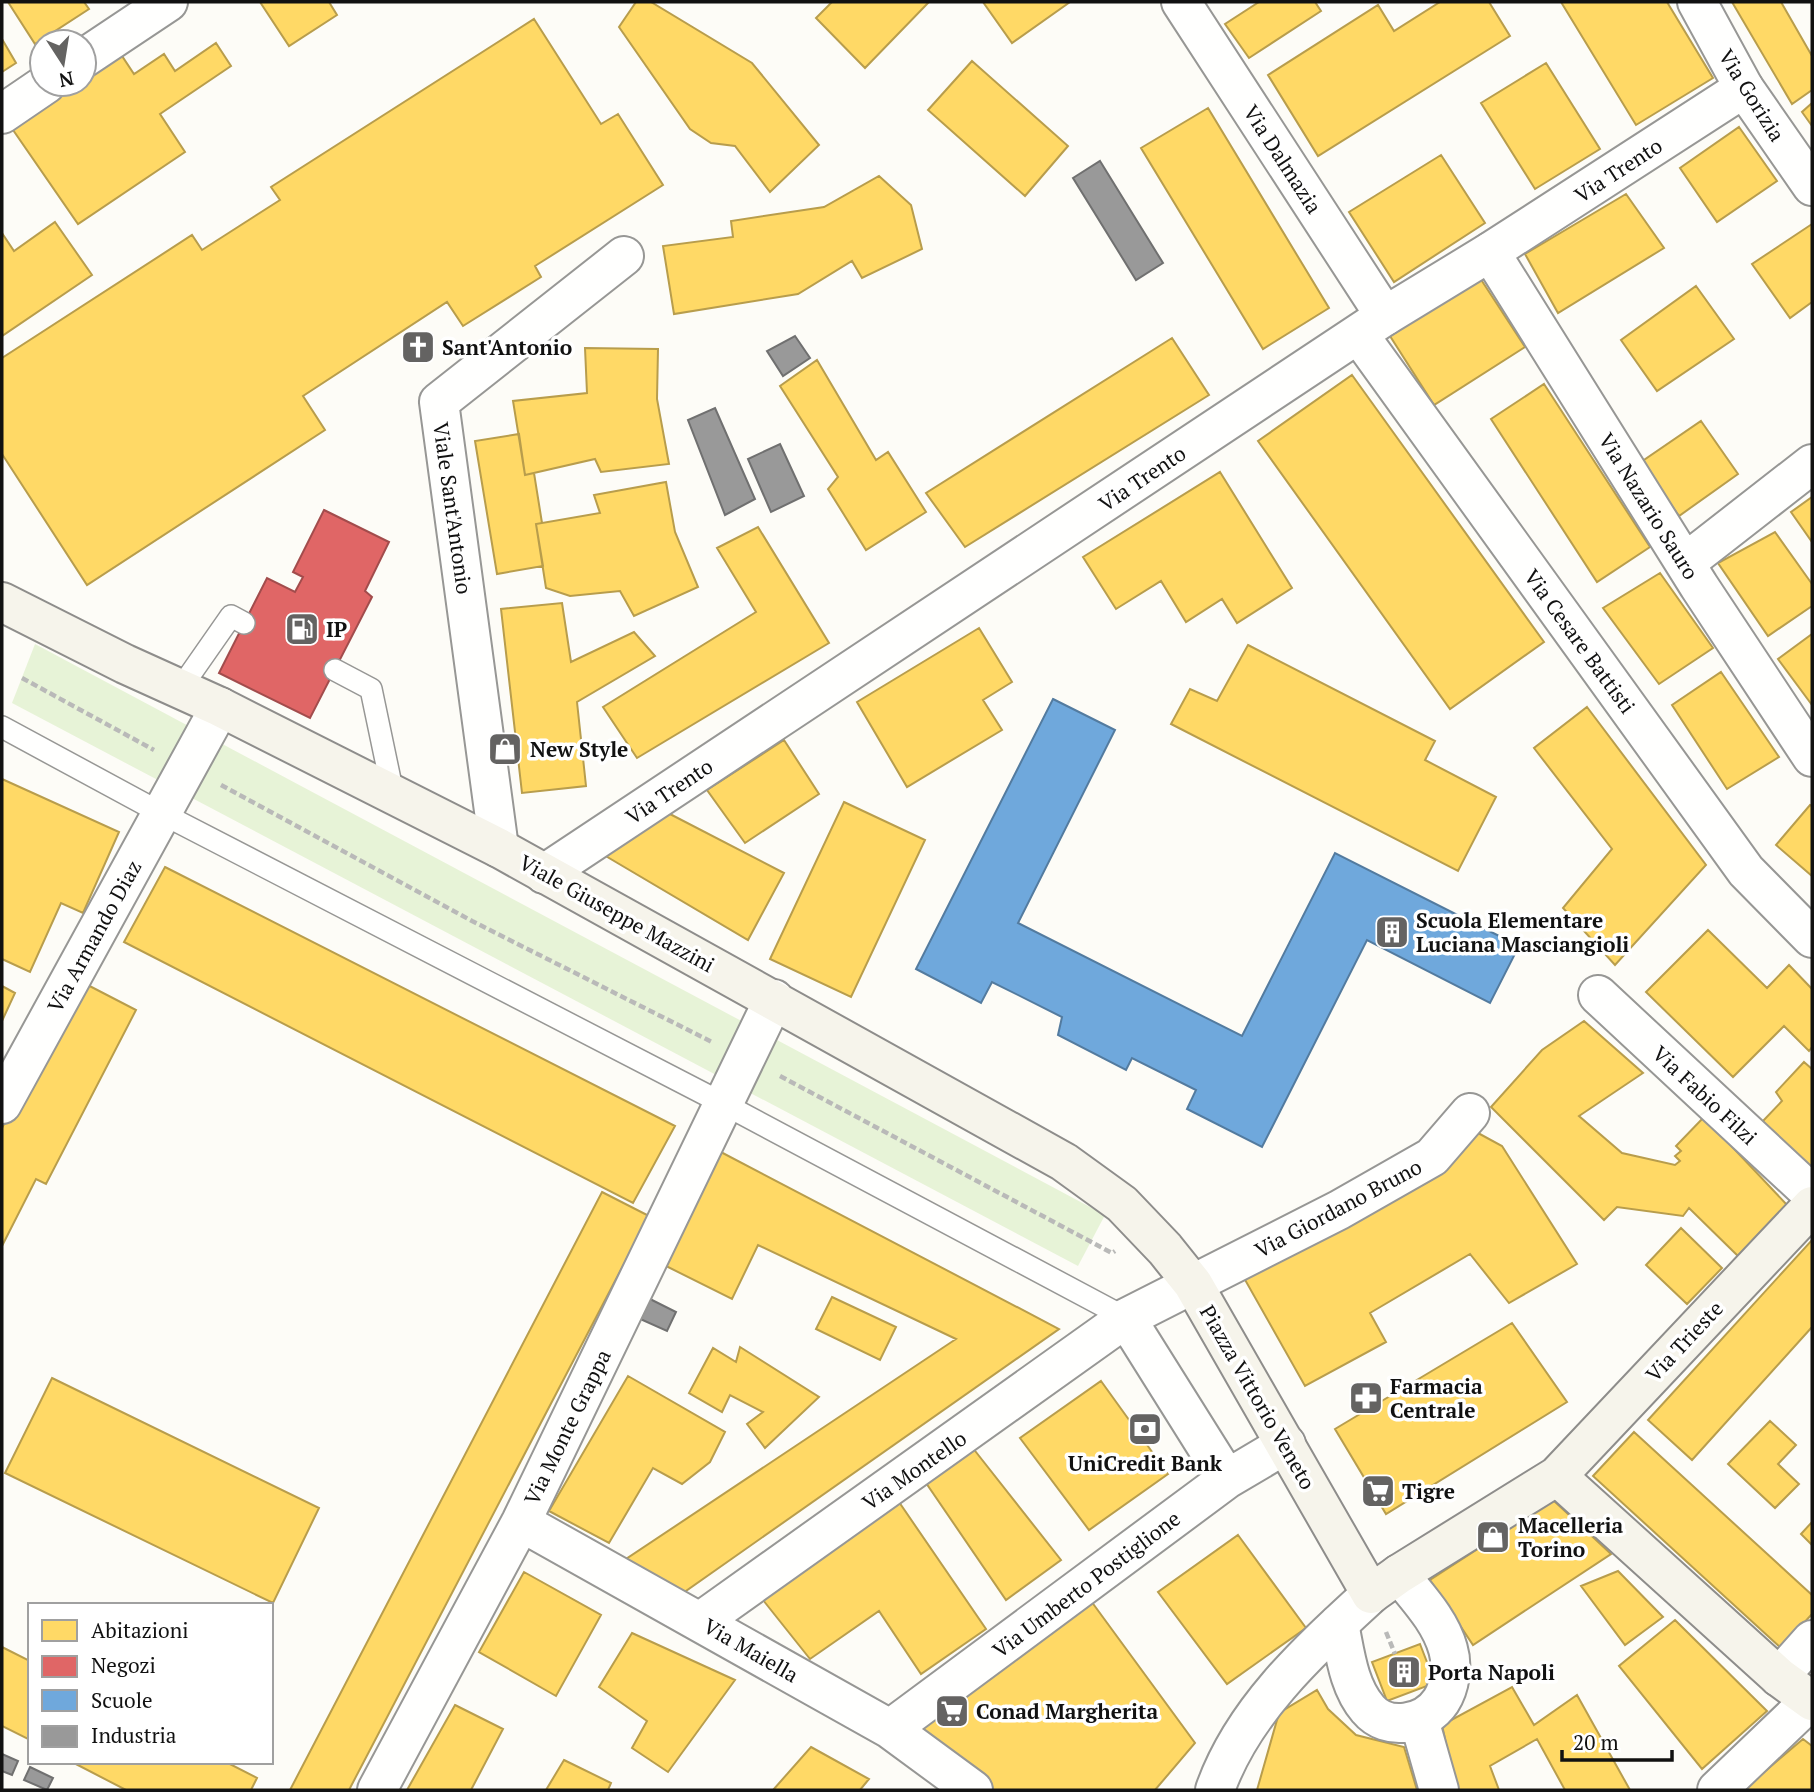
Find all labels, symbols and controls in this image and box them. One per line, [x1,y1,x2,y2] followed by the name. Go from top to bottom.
[28,28,98,98] north arrow
[1713,43,1792,147] street label: Via Gorizia
[56,66,76,94] text: N
[1237,99,1329,219] street label: Via Dalmazia
[1569,131,1667,209] street label: Via Trento
[399,328,437,366] church icon: Sant'Antonio
[442,333,572,361] place label: Sant'Antonio
[427,420,479,596] street label: Viale Sant'Antonio
[1593,427,1705,585] street label: Via Nazario Sauro
[1093,439,1191,517] street label: Via Trento
[1518,563,1642,719] street label: Via Cesare Battisti
[283,610,321,648] fuel station icon: IP
[326,615,347,643] place label: IP
[486,730,524,768] shop icon: New Style
[530,735,628,763] place label: New Style
[620,752,718,830] street label: Via Trento
[514,848,720,978] street label: Viale Giuseppe Mazzini
[41,855,147,1017] street label: Via Armando Diaz
[1416,906,1629,958] place label: Scuola Elementare Luciana Masciangioli
[1373,913,1411,951] building icon: Scuola Elementare Luciana Masciangioli
[1647,1039,1763,1151] street label: Via Fabio Filzi
[1250,1152,1426,1264] street label: Via Giordano Bruno
[1639,1294,1729,1388] street label: Via Trieste
[1194,1300,1322,1494] street label: Piazza Vittorio Veneto
[517,1344,617,1509] street label: Via Monte Grappa
[1390,1372,1483,1424] place label: Farmacia Centrale
[1347,1379,1385,1417] pharmacy icon: Farmacia Centrale
[1126,1410,1164,1448] bank icon: UniCredit Bank
[856,1424,972,1516] street label: Via Montello
[1068,1449,1223,1477] place label: UniCredit Bank
[1359,1472,1397,1510] supermarket icon: Tigre
[1402,1477,1455,1505] place label: Tigre
[986,1504,1186,1664] street label: Via Umberto Postiglione
[1518,1511,1624,1563] place label: Macelleria Torino
[1474,1518,1512,1556] shop icon: Macelleria Torino
[28,1603,273,1764] legend
[698,1612,804,1689] street label: Via Maiella
[91,1616,188,1644] text: Abitazioni
[91,1651,156,1679] text: Negozi
[1385,1653,1423,1691] building icon: Porta Napoli
[1428,1658,1555,1686] place label: Porta Napoli
[91,1686,153,1714] text: Scuole
[933,1692,971,1730] supermarket icon: Conad Margherita
[976,1697,1158,1725] place label: Conad Margherita
[1562,1718,1672,1762] scale bar
[91,1721,177,1749] text: Industria
[1573,1728,1619,1756] text: 20 m

